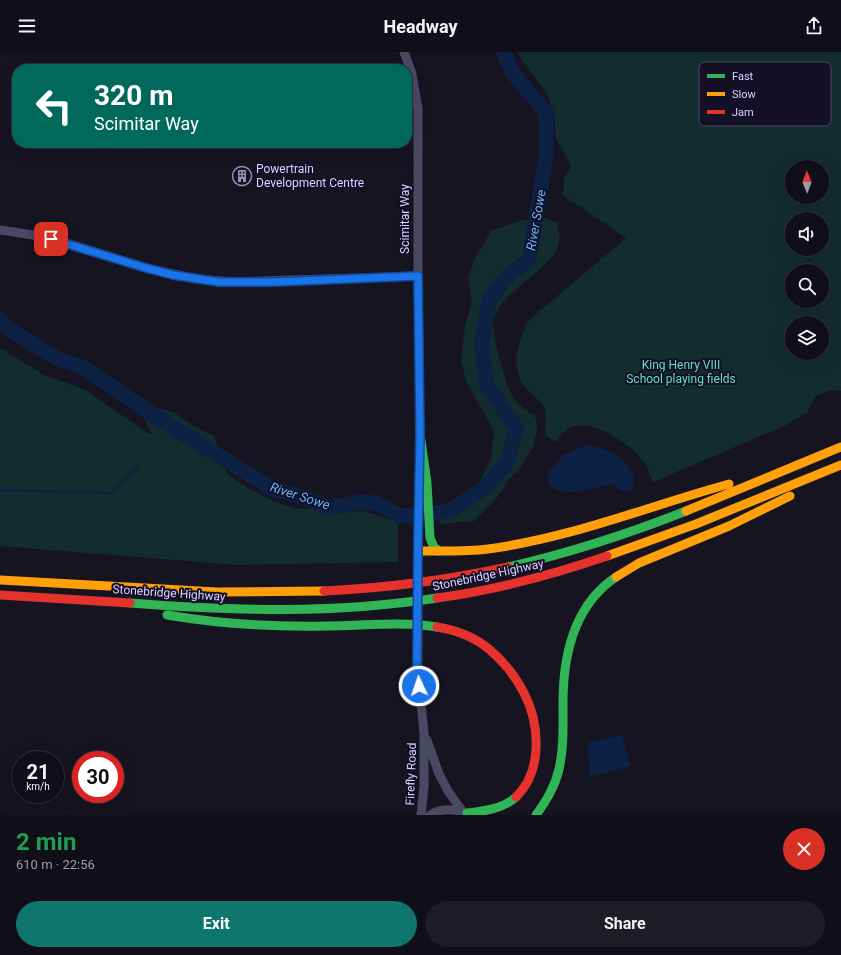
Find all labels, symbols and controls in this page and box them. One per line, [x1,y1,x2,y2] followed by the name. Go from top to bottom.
[16,15,38,37] icon: menu
[803,15,825,37] icon: share
[384,16,457,37] text: Headway
[699,62,831,126] legend
[732,70,754,83] text: Fast
[94,79,173,112] text: 320 m
[28,80,80,132] icon: left
[732,88,756,101] text: Slow
[732,106,754,119] text: Jam
[94,113,199,134] text: Scimitar Way
[785,160,829,204] north arrow
[785,160,829,360] map controls
[256,162,364,190] place label: Powertrain Development Centre
[231,165,253,187] building icon: Powertrain Development Centre
[398,184,412,254] street label: Scimitar Way
[523,188,549,252] water label: River Sowe
[785,212,829,256] button: sound
[34,222,68,256] pin
[40,228,62,250] icon: arrive
[785,264,829,308] button: search
[785,316,829,360] button: layers
[626,358,736,386] park label: King Henry VIII School playing fields
[268,479,332,513] water label: River Sowe
[431,556,545,594] street label: Stonebridge Highway
[112,582,226,604] street label: Stonebridge Highway
[398,665,440,707] position arrow
[403,742,419,806] street label: Firefly Road
[72,751,124,803] speed limit sign: 30
[27,760,49,784] text: 21
[26,781,50,792] text: km/h
[16,828,76,856] text: 2 min
[783,828,825,870] button: close
[16,857,95,872] text: 610 m · 22:56
[16,901,417,947] button: Exit
[425,901,825,947] button: Share

